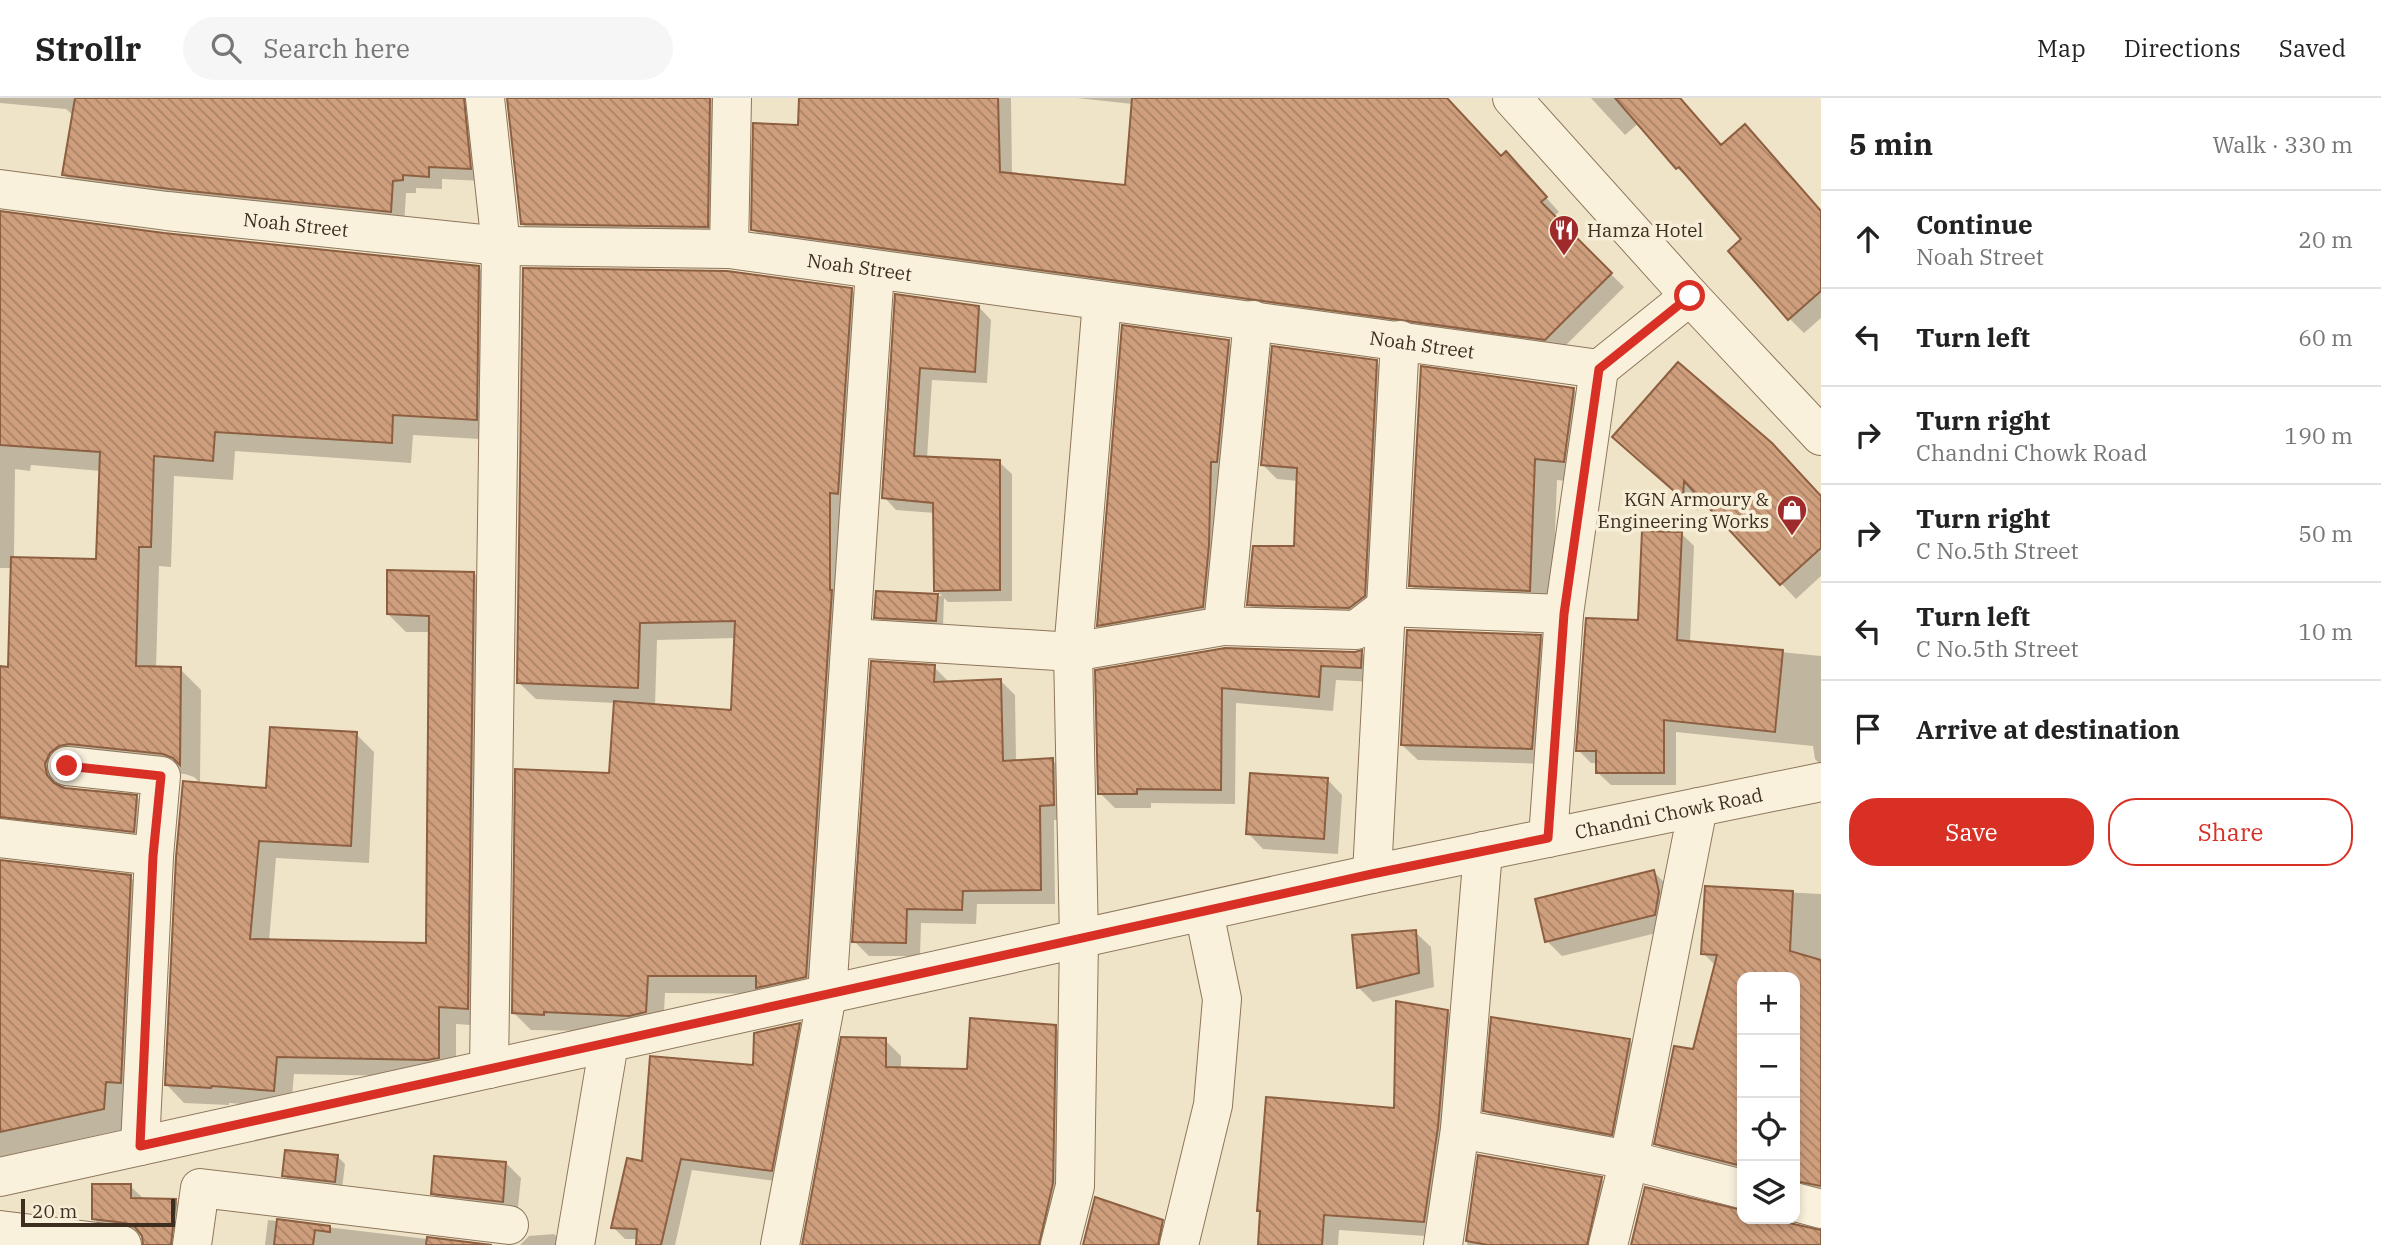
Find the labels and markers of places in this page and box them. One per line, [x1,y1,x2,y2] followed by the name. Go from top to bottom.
[1547,213,1581,257] restaurant icon: Hamza Hotel
[1587,218,1703,242] place label: Hamza Hotel
[1598,487,1769,533] place label: KGN Armoury & Engineering Works
[1775,493,1809,537] shop icon: KGN Armoury & Engineering Works

